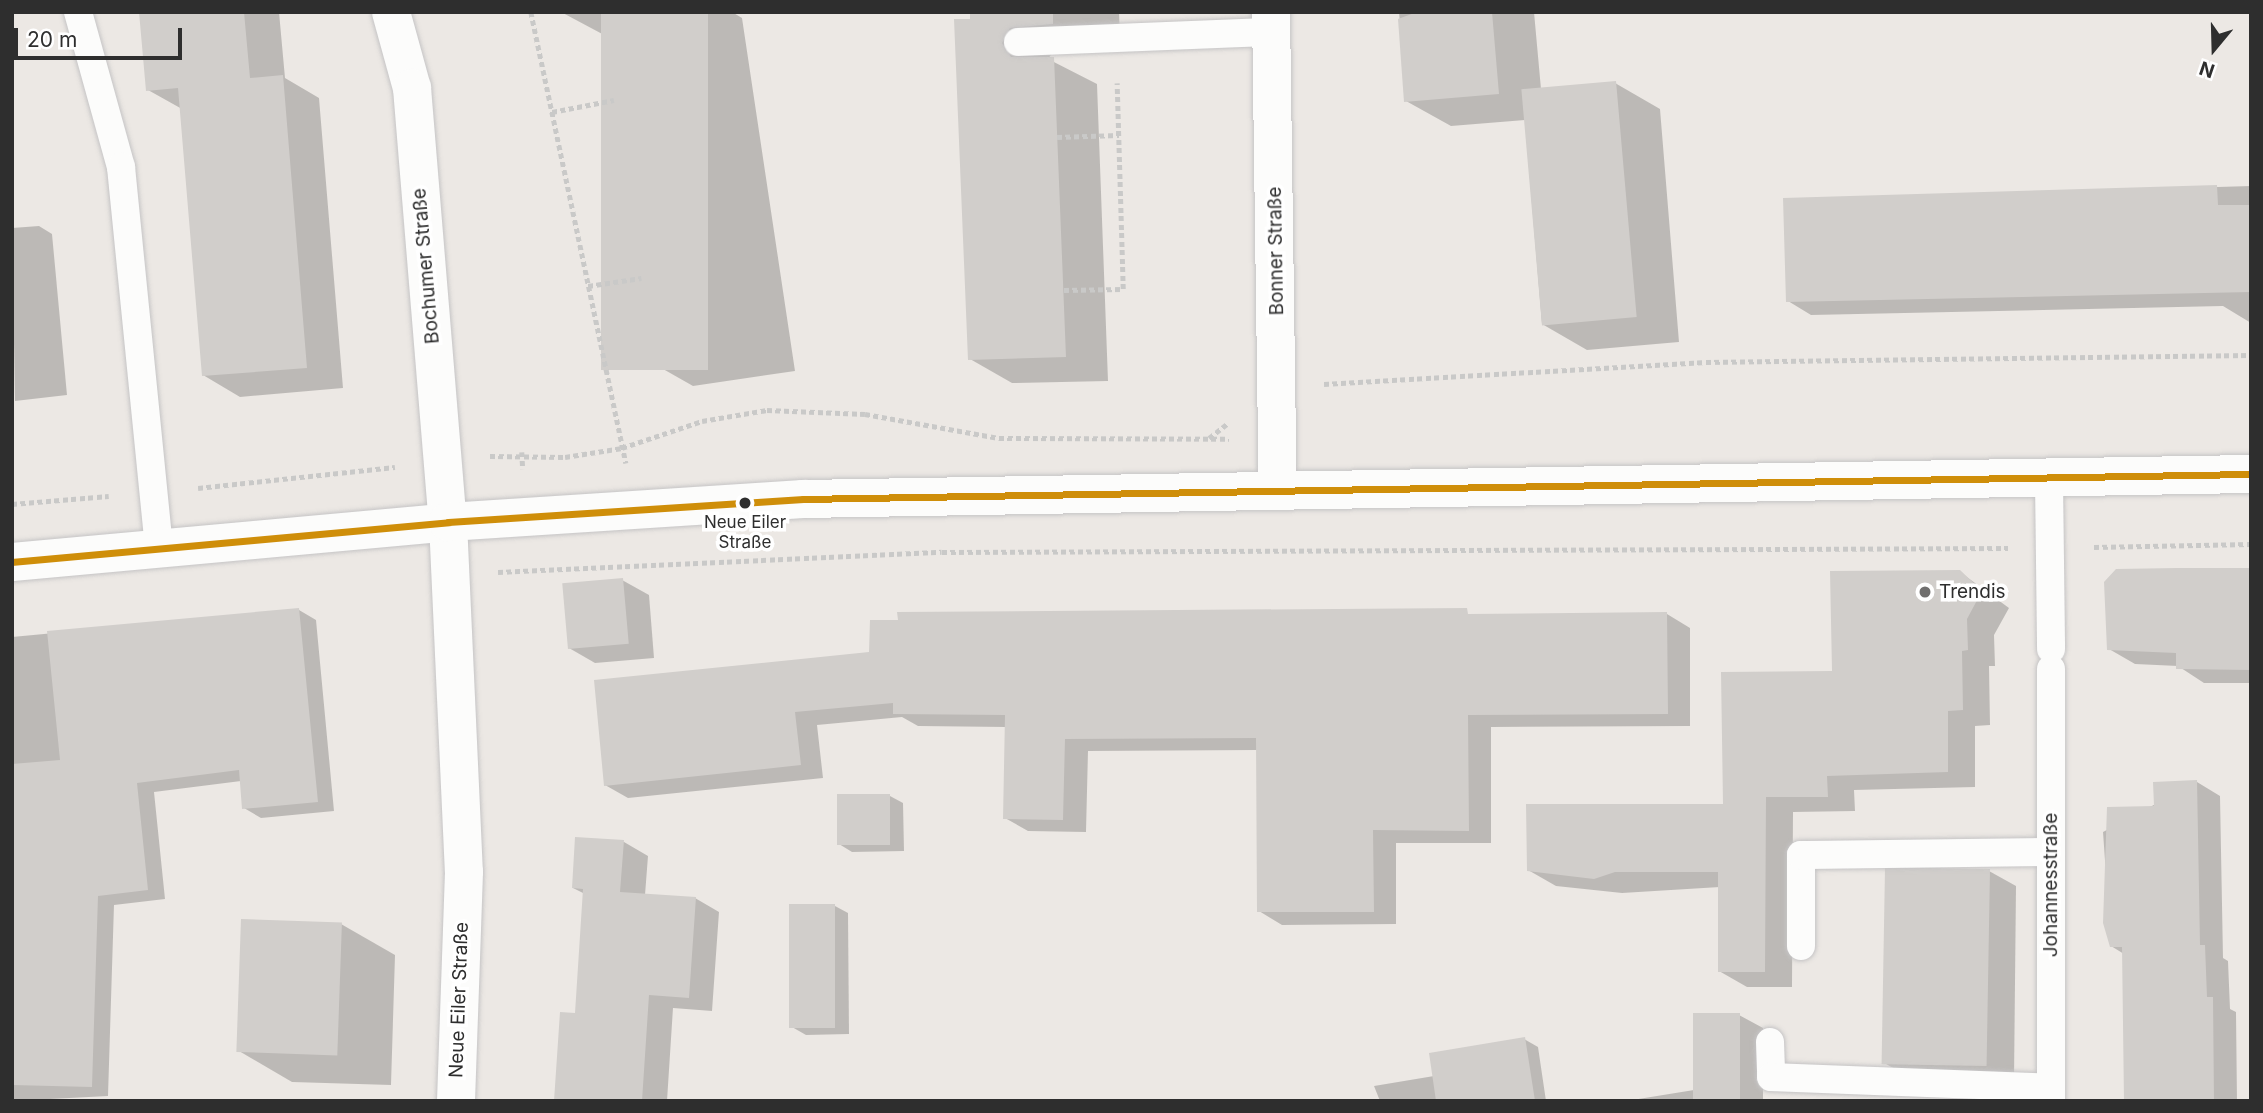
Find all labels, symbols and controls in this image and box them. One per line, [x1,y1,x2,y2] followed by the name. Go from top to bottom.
[18,14,186,58] scale bar
[2179,14,2249,84] north arrow
[27,27,77,52] text: 20 m
[2196,56,2218,83] text: N
[1263,186,1289,316] street label: Bonner Straße
[408,187,444,345] street label: Bochumer Straße
[738,496,752,510] marker: Neue Eiler Straße
[704,513,786,553] place label: Neue Eiler Straße
[1939,581,2006,603] place label: Trendis
[1917,584,1933,600] marker: Trendis
[2040,813,2062,957] street label: Johannesstraße
[445,922,473,1078] street label: Neue Eiler Straße

